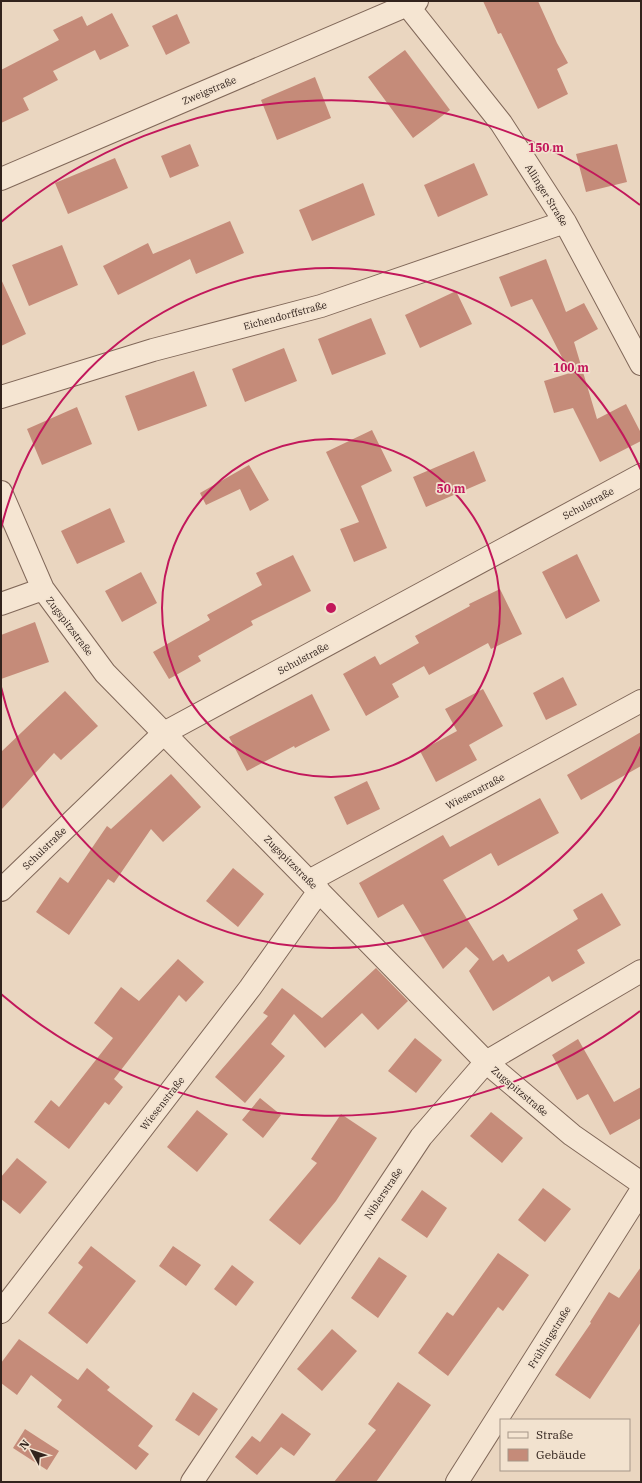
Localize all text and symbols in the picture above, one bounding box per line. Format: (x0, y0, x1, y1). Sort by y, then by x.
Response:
street label: Zweigstraße (180, 73, 238, 108)
text: 150 m (528, 140, 564, 155)
street label: Allinger Straße (522, 162, 571, 229)
street label: Eichendorffstraße (242, 298, 328, 333)
text: 100 m (553, 360, 589, 375)
text: 50 m (437, 481, 466, 496)
street label: Schulstraße (560, 484, 616, 522)
street label: Zugspitzstraße (43, 594, 96, 658)
centre of rings (324, 601, 338, 615)
street label: Schulstraße (275, 639, 331, 677)
street label: Wiesenstraße (444, 771, 507, 812)
street label: Schulstraße (20, 824, 69, 873)
street label: Zugspitzstraße (261, 833, 320, 892)
street label: Zugspitzstraße (488, 1064, 551, 1119)
street label: Wiesenstraße (137, 1074, 187, 1133)
street label: Niblerstraße (361, 1165, 405, 1222)
street label: Frühlingstraße (525, 1304, 574, 1371)
legend (500, 1419, 630, 1471)
text: Straße (536, 1427, 573, 1442)
north arrow (12, 1431, 52, 1471)
text: N (16, 1437, 33, 1452)
text: Gebäude (536, 1447, 586, 1462)

